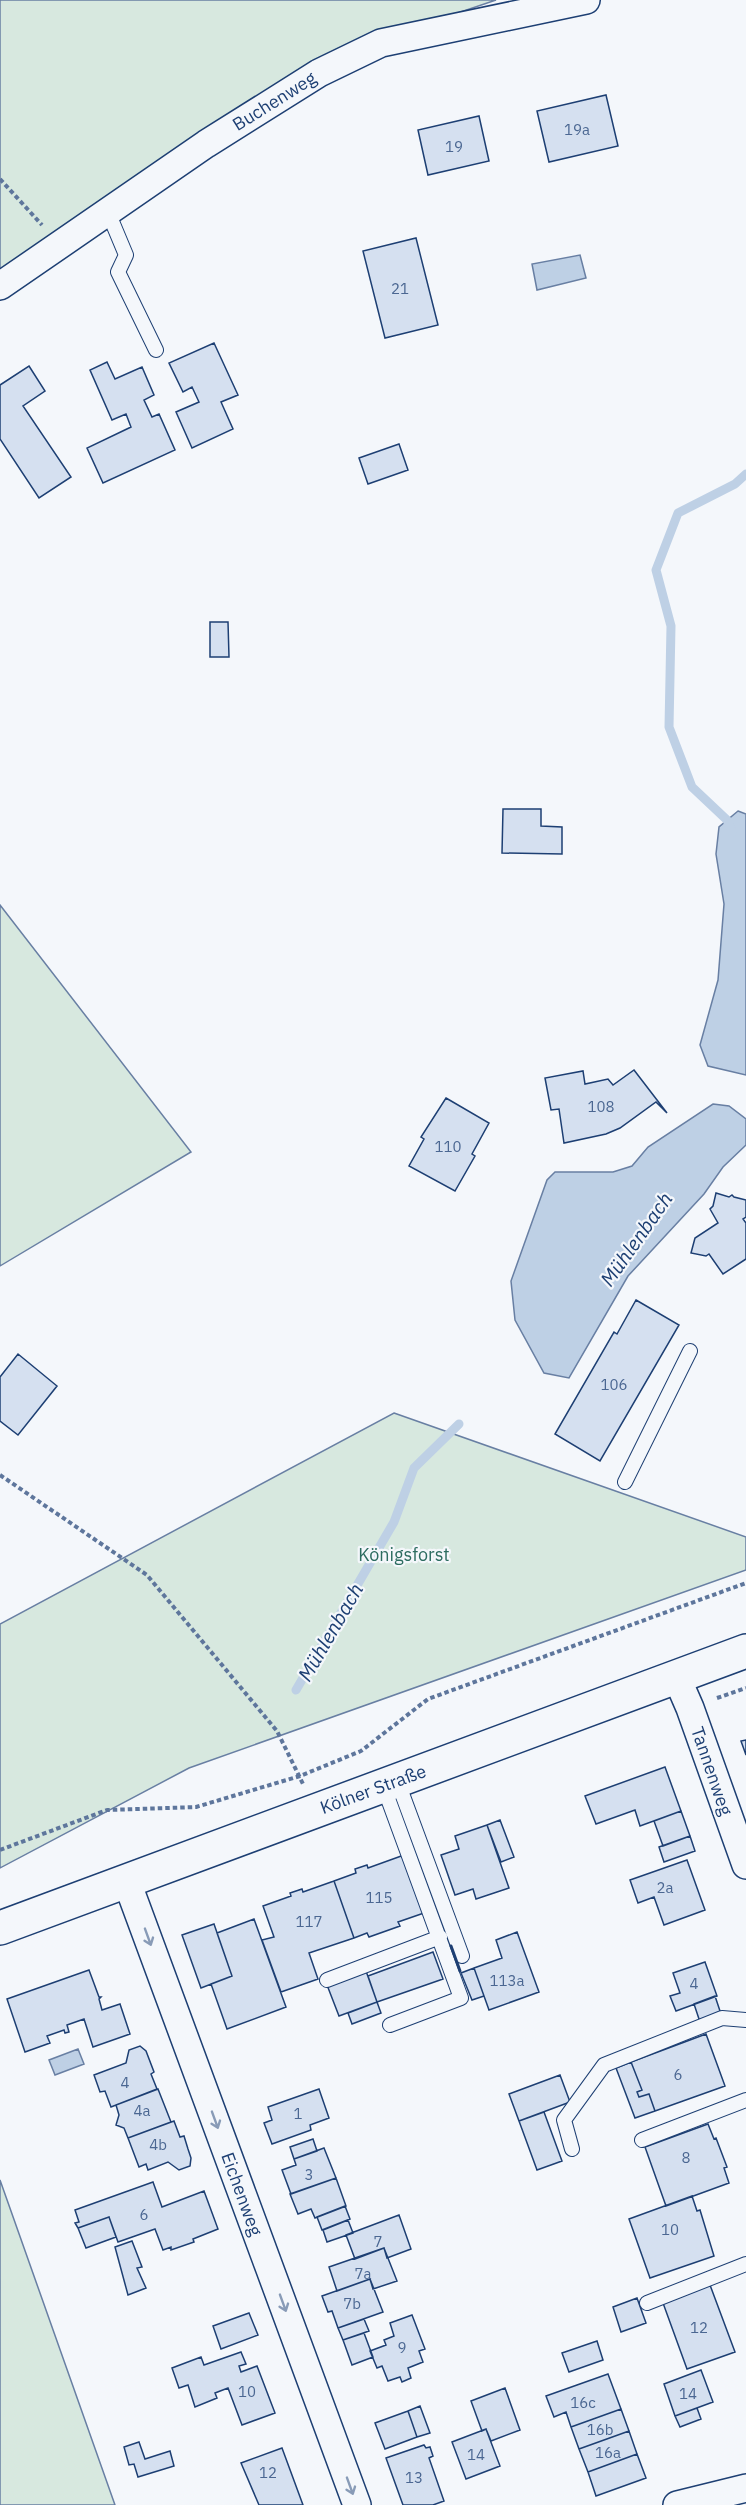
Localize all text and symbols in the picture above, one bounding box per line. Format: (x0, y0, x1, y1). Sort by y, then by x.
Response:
street label: Buchenweg (228, 66, 321, 136)
house number: 19a (564, 120, 590, 139)
house number: 19 (445, 137, 463, 156)
house number: 21 (391, 279, 409, 298)
house number: 108 (587, 1097, 615, 1116)
house number: 110 (434, 1137, 462, 1156)
water label: Mühlenbach (594, 1187, 678, 1291)
house number: 106 (600, 1375, 628, 1394)
park label: Königsforst (358, 1543, 450, 1566)
water label: Mühlenbach (291, 1578, 369, 1686)
street label: Tannenweg (686, 1724, 738, 1819)
street label: Kölner Straße (317, 1759, 429, 1819)
house number: 2a (656, 1878, 674, 1897)
house number: 115 (365, 1888, 393, 1907)
house number: 117 (295, 1912, 323, 1931)
one-way arrow (143, 1927, 154, 1946)
house number: 113a (489, 1971, 525, 1990)
house number: 4 (689, 1974, 699, 1993)
house number: 6 (673, 2065, 683, 2084)
house number: 4 (120, 2073, 130, 2092)
house number: 4a (133, 2101, 151, 2120)
house number: 1 (293, 2104, 303, 2123)
one-way arrow (210, 2110, 221, 2129)
house number: 4b (149, 2135, 167, 2154)
house number: 8 (681, 2148, 691, 2167)
street label: Eichenweg (216, 2149, 268, 2239)
house number: 3 (304, 2165, 314, 2184)
house number: 6 (139, 2205, 149, 2224)
house number: 10 (661, 2220, 679, 2239)
house number: 7 (373, 2232, 383, 2251)
house number: 7a (354, 2264, 372, 2283)
one-way arrow (278, 2293, 289, 2312)
house number: 7b (343, 2294, 361, 2313)
house number: 12 (690, 2318, 708, 2337)
house number: 9 (397, 2338, 407, 2357)
house number: 10 (238, 2382, 256, 2401)
house number: 14 (679, 2384, 697, 2403)
house number: 16c (570, 2393, 596, 2412)
house number: 16b (587, 2420, 613, 2439)
house number: 16a (595, 2443, 621, 2462)
house number: 14 (467, 2445, 485, 2464)
house number: 12 (259, 2463, 277, 2482)
house number: 13 (405, 2468, 423, 2487)
one-way arrow (346, 2476, 357, 2495)

